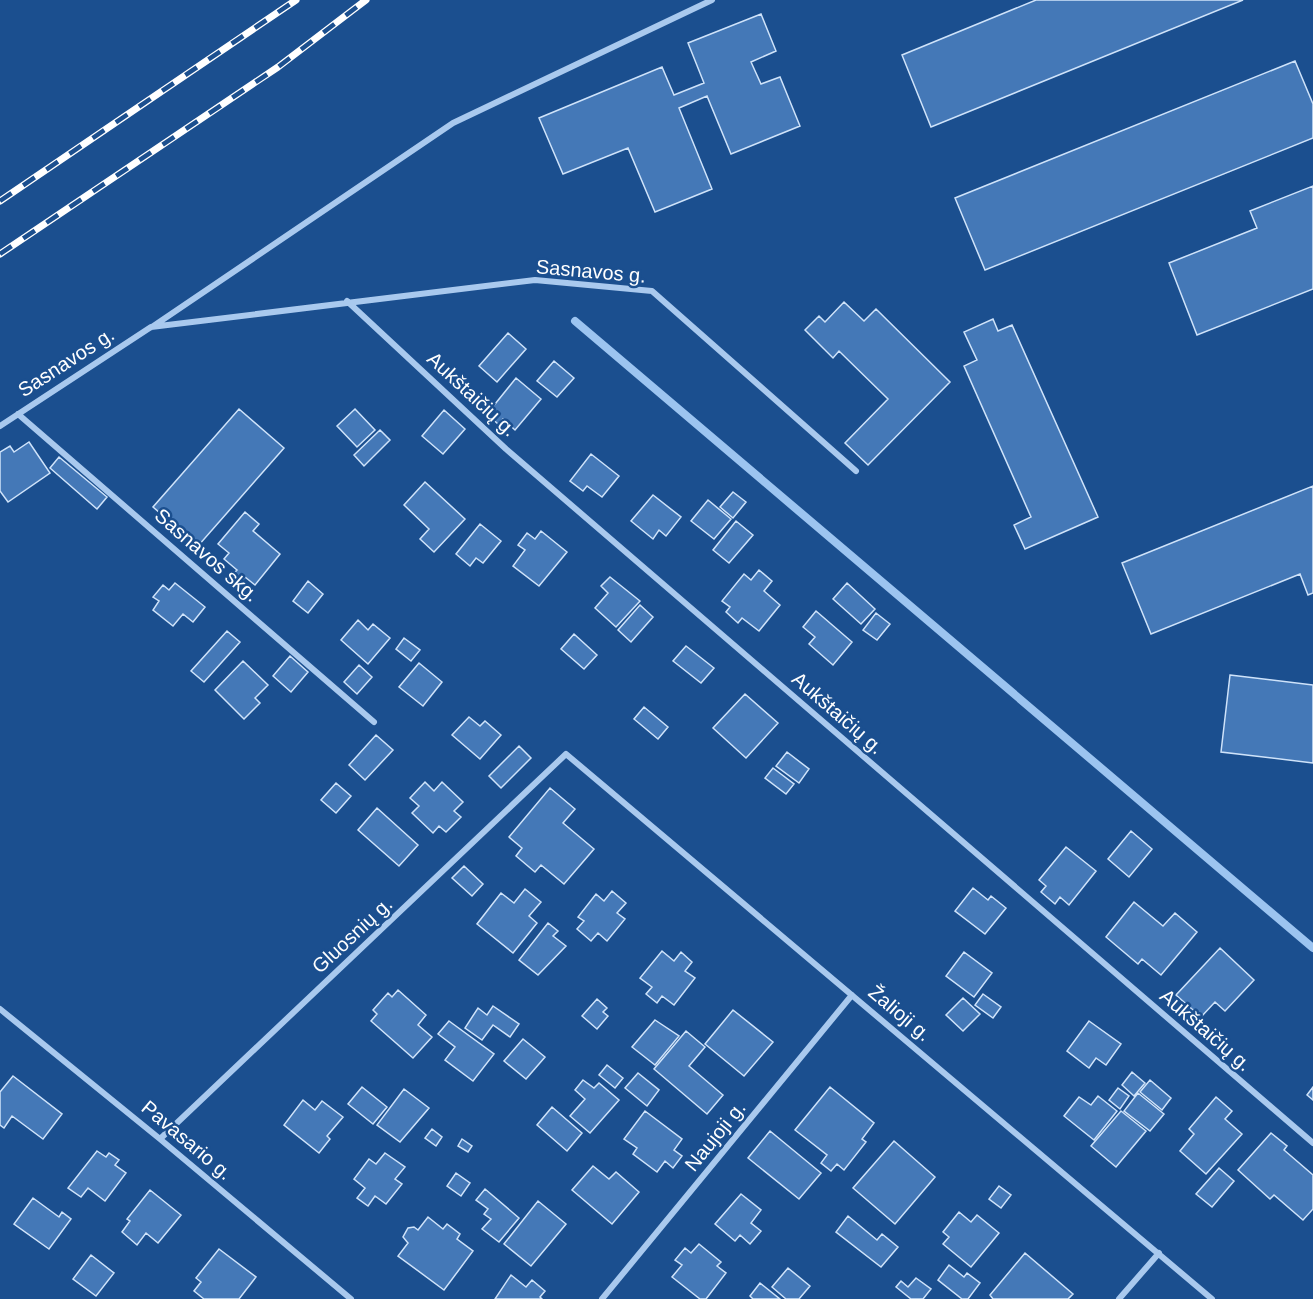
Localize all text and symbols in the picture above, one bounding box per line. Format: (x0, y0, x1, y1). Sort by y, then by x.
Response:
street label: Sasnavos g. (535, 255, 647, 287)
street label: Sasnavos g. (14, 323, 118, 401)
street label: Aukštaičių g. (423, 347, 521, 441)
street label: Sasnavos skg. (151, 504, 263, 606)
street label: Aukštaičių g. (788, 668, 888, 758)
street label: Gluosnių g. (308, 892, 396, 978)
street label: Žalioji g. (864, 981, 936, 1045)
street label: Aukštaičių g. (1156, 985, 1256, 1075)
street label: Pavasario g. (137, 1096, 237, 1184)
street label: Naujoji g. (680, 1097, 750, 1175)

